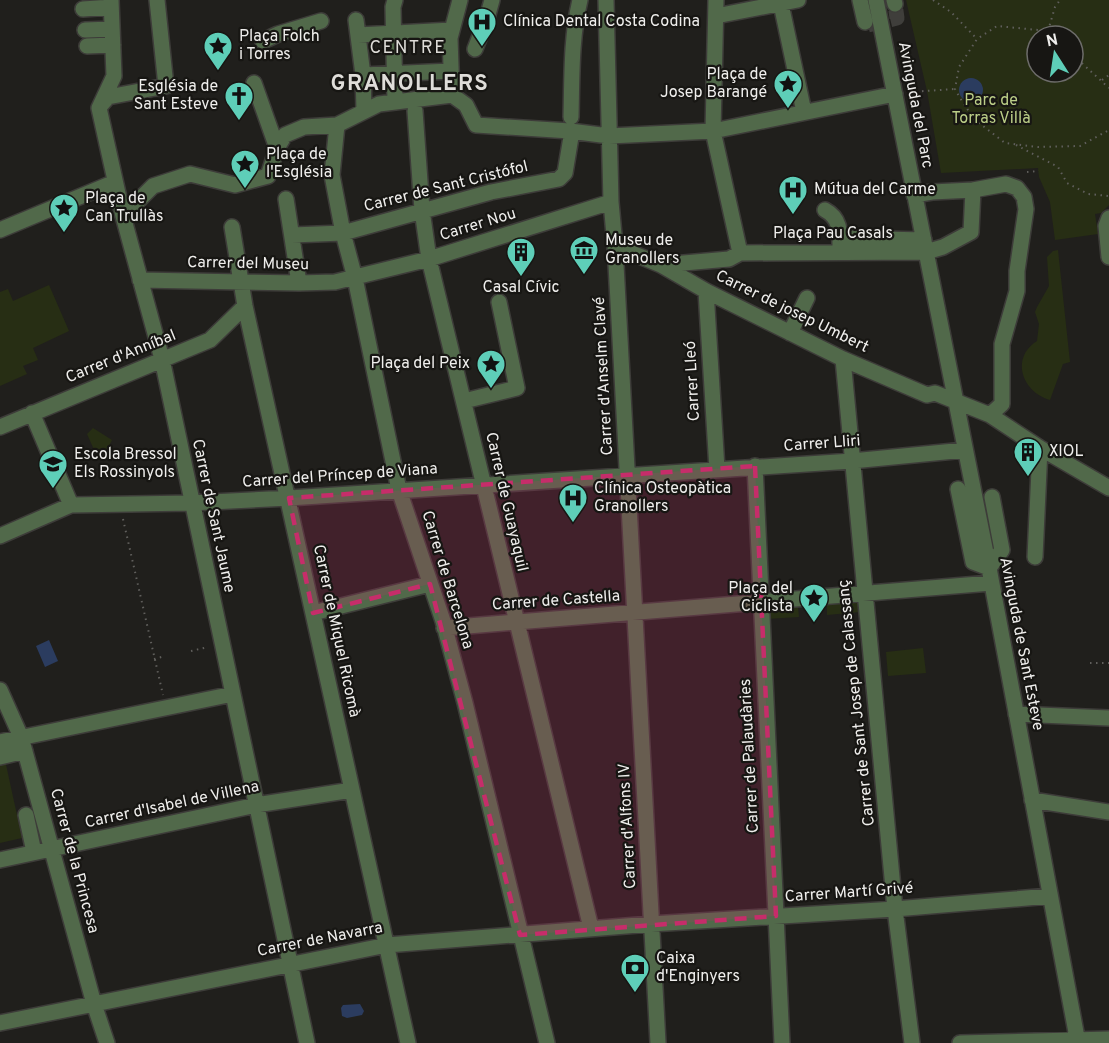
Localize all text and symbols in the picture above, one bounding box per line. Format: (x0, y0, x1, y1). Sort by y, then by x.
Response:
hospital icon: Clínica Dental Costa Codina (466, 6, 498, 48)
place label: Clínica Dental Costa Codina (503, 12, 700, 32)
north arrow (1025, 24, 1085, 84)
place label: Plaça Folch i Torres (239, 27, 320, 65)
place icon: Plaça Folch i Torres (202, 30, 234, 72)
text: N (1045, 30, 1060, 52)
district label: CENTRE (369, 37, 447, 60)
street label: Avinguda del Parc (893, 40, 937, 170)
place label: Plaça de Josep Barangé (660, 65, 767, 103)
place icon: Plaça de Josep Barangé (772, 68, 804, 110)
district label: GRANOLLERS (331, 71, 489, 98)
place label: Església de Sant Esteve (134, 77, 218, 115)
church icon: Església de Sant Esteve (223, 80, 255, 122)
park label: Parc de Torras Villà (951, 91, 1031, 129)
place label: Plaça de l'Església (266, 145, 332, 183)
place icon: Plaça de l'Església (229, 148, 261, 190)
street label: Carrer de Sant Cristófol (362, 157, 530, 217)
hospital icon: Mútua del Carme (777, 174, 809, 216)
place label: Mútua del Carme (814, 180, 936, 200)
place label: Plaça de Can Trullàs (85, 189, 163, 227)
place icon: Plaça de Can Trullàs (48, 192, 80, 234)
street label: Carrer Nou (437, 204, 519, 246)
street label: Plaça Pau Casals (773, 224, 893, 244)
place label: Museu de Granollers (605, 231, 679, 269)
museum icon: Museu de Granollers (568, 234, 600, 276)
building icon: Casal Cívic (505, 236, 537, 278)
street label: Carrer del Museu (187, 253, 309, 275)
street label: Carrer de josep Umbert (712, 266, 872, 358)
place label: Casal Cívic (482, 278, 560, 298)
street label: Carrer d'Anselm Clavé (590, 296, 618, 456)
street label: Carrer d'Anníbal (63, 326, 179, 388)
street label: Carrer Lleó (681, 340, 705, 422)
place icon: Plaça del Peix (475, 348, 507, 390)
place label: Plaça del Peix (370, 354, 470, 374)
street label: Carrer de Guayaquil (480, 430, 532, 574)
street label: Carrer Lliri (783, 431, 861, 457)
building icon: XIOL (1012, 436, 1044, 478)
street label: Carrer de Sant Jaume (187, 437, 239, 595)
place label: XIOL (1049, 442, 1083, 462)
place label: Escola Bressol Els Rossinyols (74, 445, 177, 483)
school or university icon: Escola Bressol Els Rossinyols (37, 448, 69, 490)
street label: Carrer del Príncep de Viana (242, 459, 438, 493)
place label: Clínica Osteopàtica Granollers (594, 479, 731, 517)
hospital icon: Clínica Osteopàtica Granollers (557, 482, 589, 524)
street label: Carrer de Barcelona (416, 508, 478, 652)
street label: Carrer de Miquel Ricomà (308, 543, 364, 719)
street label: Avinguda de Sant Esteve (994, 556, 1048, 732)
place label: Plaça del Ciclista (728, 579, 793, 617)
street label: Carrer de Sant Josep de Calassanç (834, 579, 880, 827)
place icon: Plaça del Ciclista (798, 582, 830, 624)
street label: Carrer de Castella (491, 587, 621, 615)
street label: Carrer de Palaudàries (736, 678, 764, 834)
street label: Carrer d'Alfons IV (615, 762, 641, 890)
street label: Carrer d'Isabel de Villena (83, 777, 261, 833)
street label: Carrer de la Princesa (45, 786, 103, 936)
street label: Carrer Martí Grivé (784, 879, 914, 907)
street label: Carrer de Navarra (256, 918, 384, 962)
place label: Caixa d'Enginyers (656, 949, 740, 987)
bank icon: Caixa d'Enginyers (619, 952, 651, 994)

